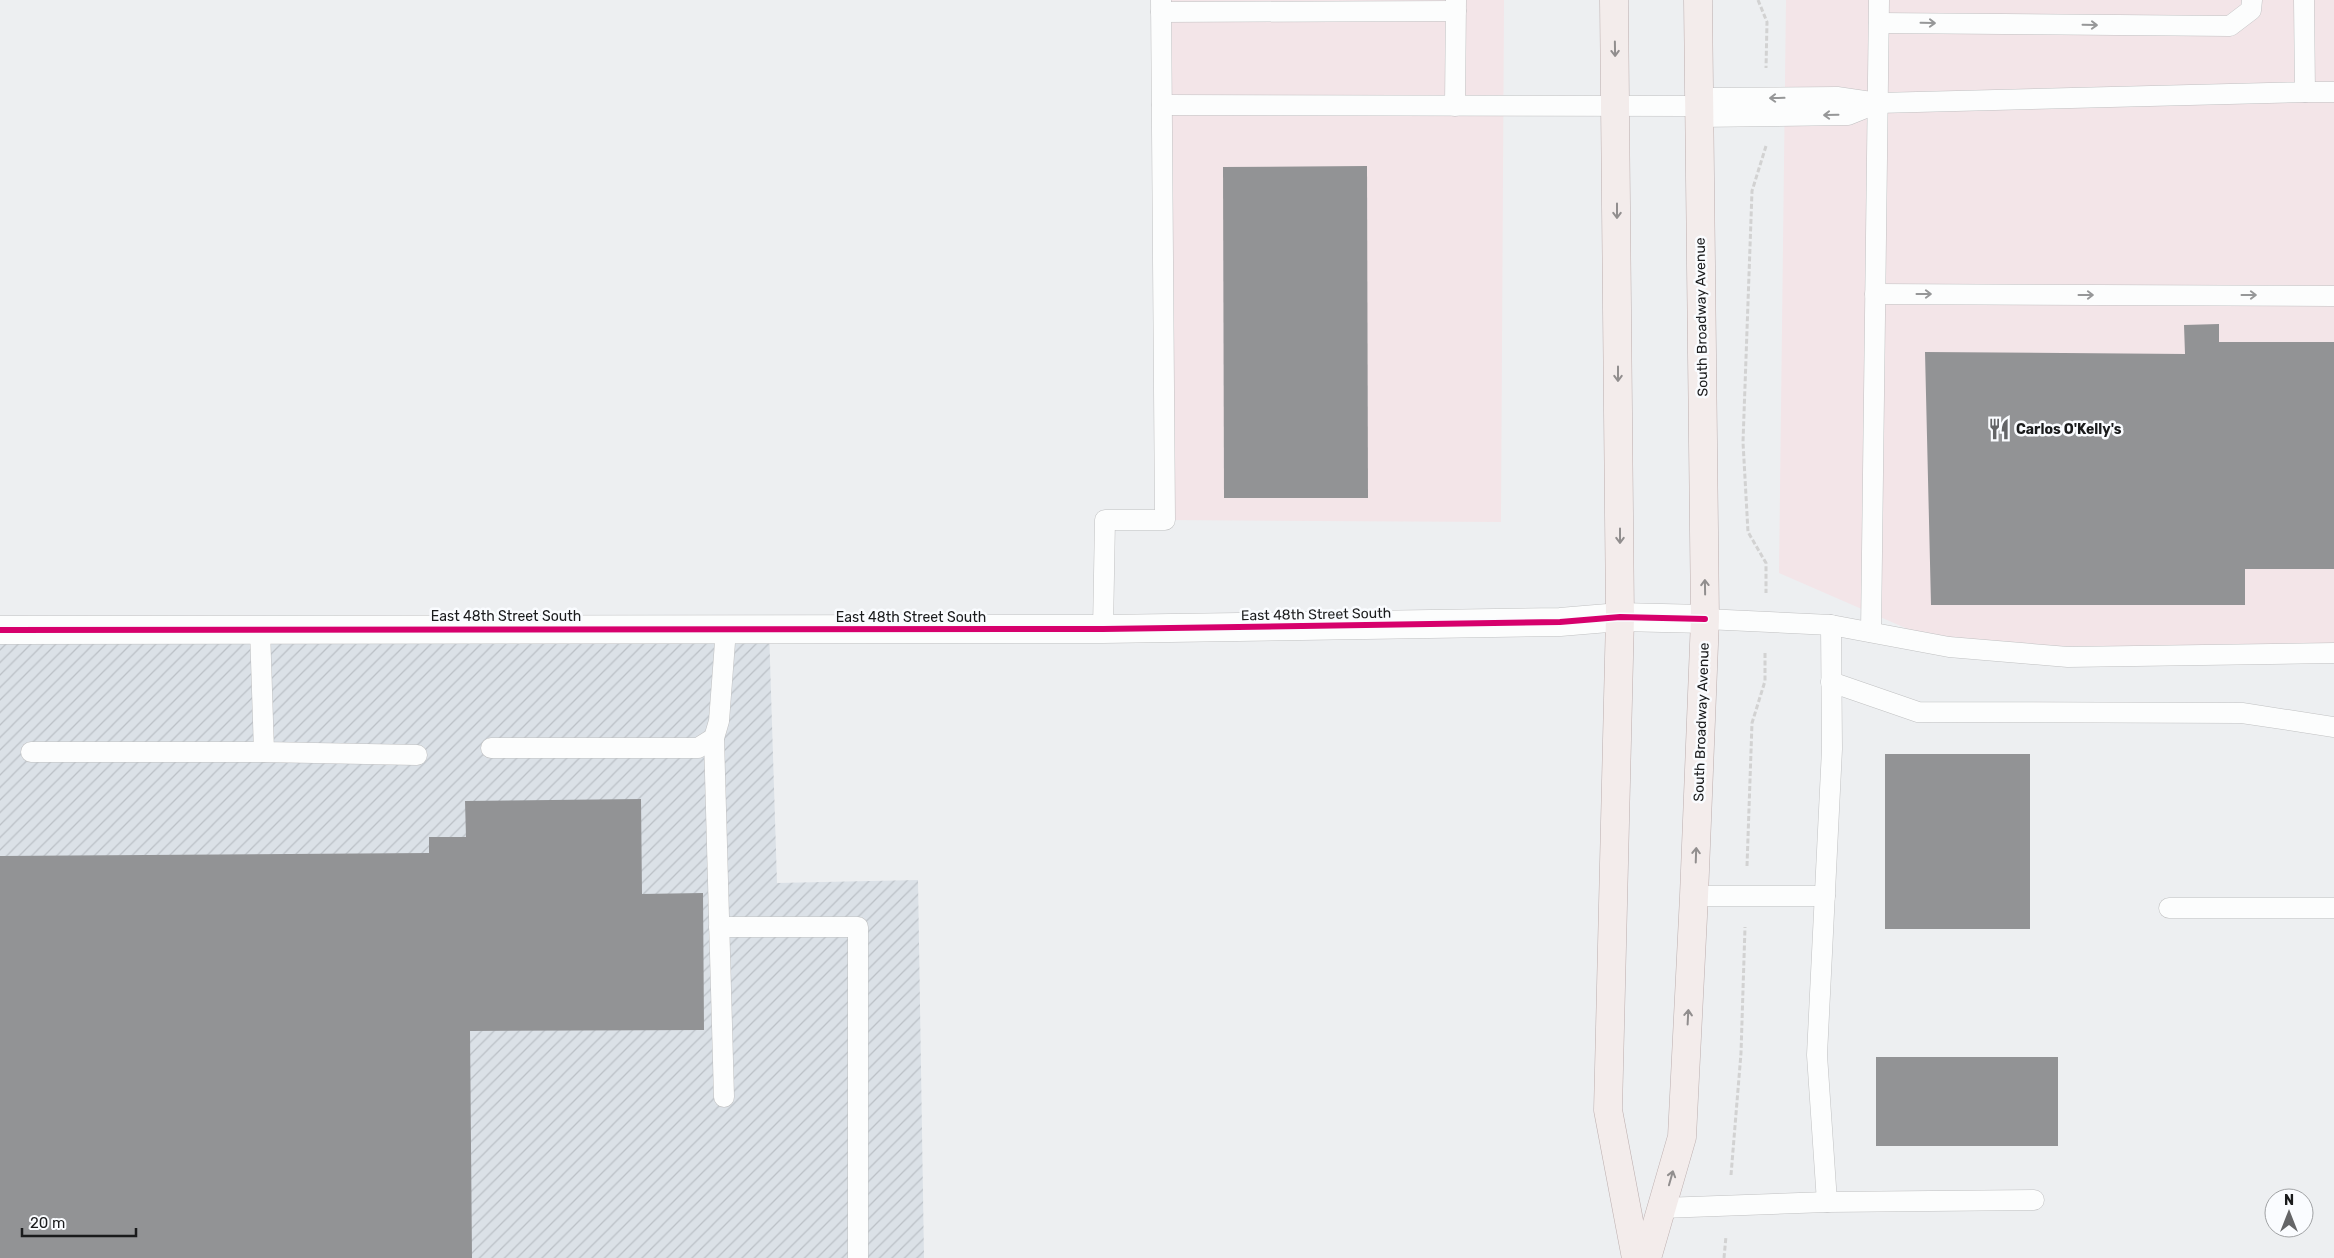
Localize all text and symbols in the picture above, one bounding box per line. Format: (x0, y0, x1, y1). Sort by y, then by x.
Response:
one-way arrow (1920, 18, 1936, 28)
one-way arrow (2082, 20, 2098, 30)
one-way arrow (1610, 40, 1620, 56)
one-way arrow (1769, 93, 1786, 103)
one-way arrow (1823, 110, 1840, 120)
one-way arrow (1612, 202, 1622, 219)
street label: South Broadway Avenue (1692, 237, 1711, 397)
one-way arrow (1916, 289, 1932, 299)
one-way arrow (2078, 290, 2094, 300)
one-way arrow (2241, 291, 2257, 300)
one-way arrow (1613, 365, 1623, 381)
restaurant icon: Carlos O'Kelly's (1986, 416, 2012, 442)
place label: Carlos O'Kelly's (2016, 421, 2122, 438)
one-way arrow (1615, 528, 1625, 544)
one-way arrow (1700, 579, 1710, 596)
street label: East 48th Street South (1241, 605, 1391, 624)
street label: East 48th Street South (431, 608, 581, 625)
street label: East 48th Street South (836, 609, 986, 626)
street label: South Broadway Avenue (1690, 642, 1713, 802)
one-way arrow (1691, 847, 1701, 863)
one-way arrow (1684, 1009, 1693, 1025)
one-way arrow (1666, 1170, 1676, 1186)
north arrow (2264, 1188, 2314, 1238)
text: N (2284, 1192, 2294, 1209)
scale bar (22, 1206, 136, 1238)
text: 20 m (30, 1214, 65, 1232)

